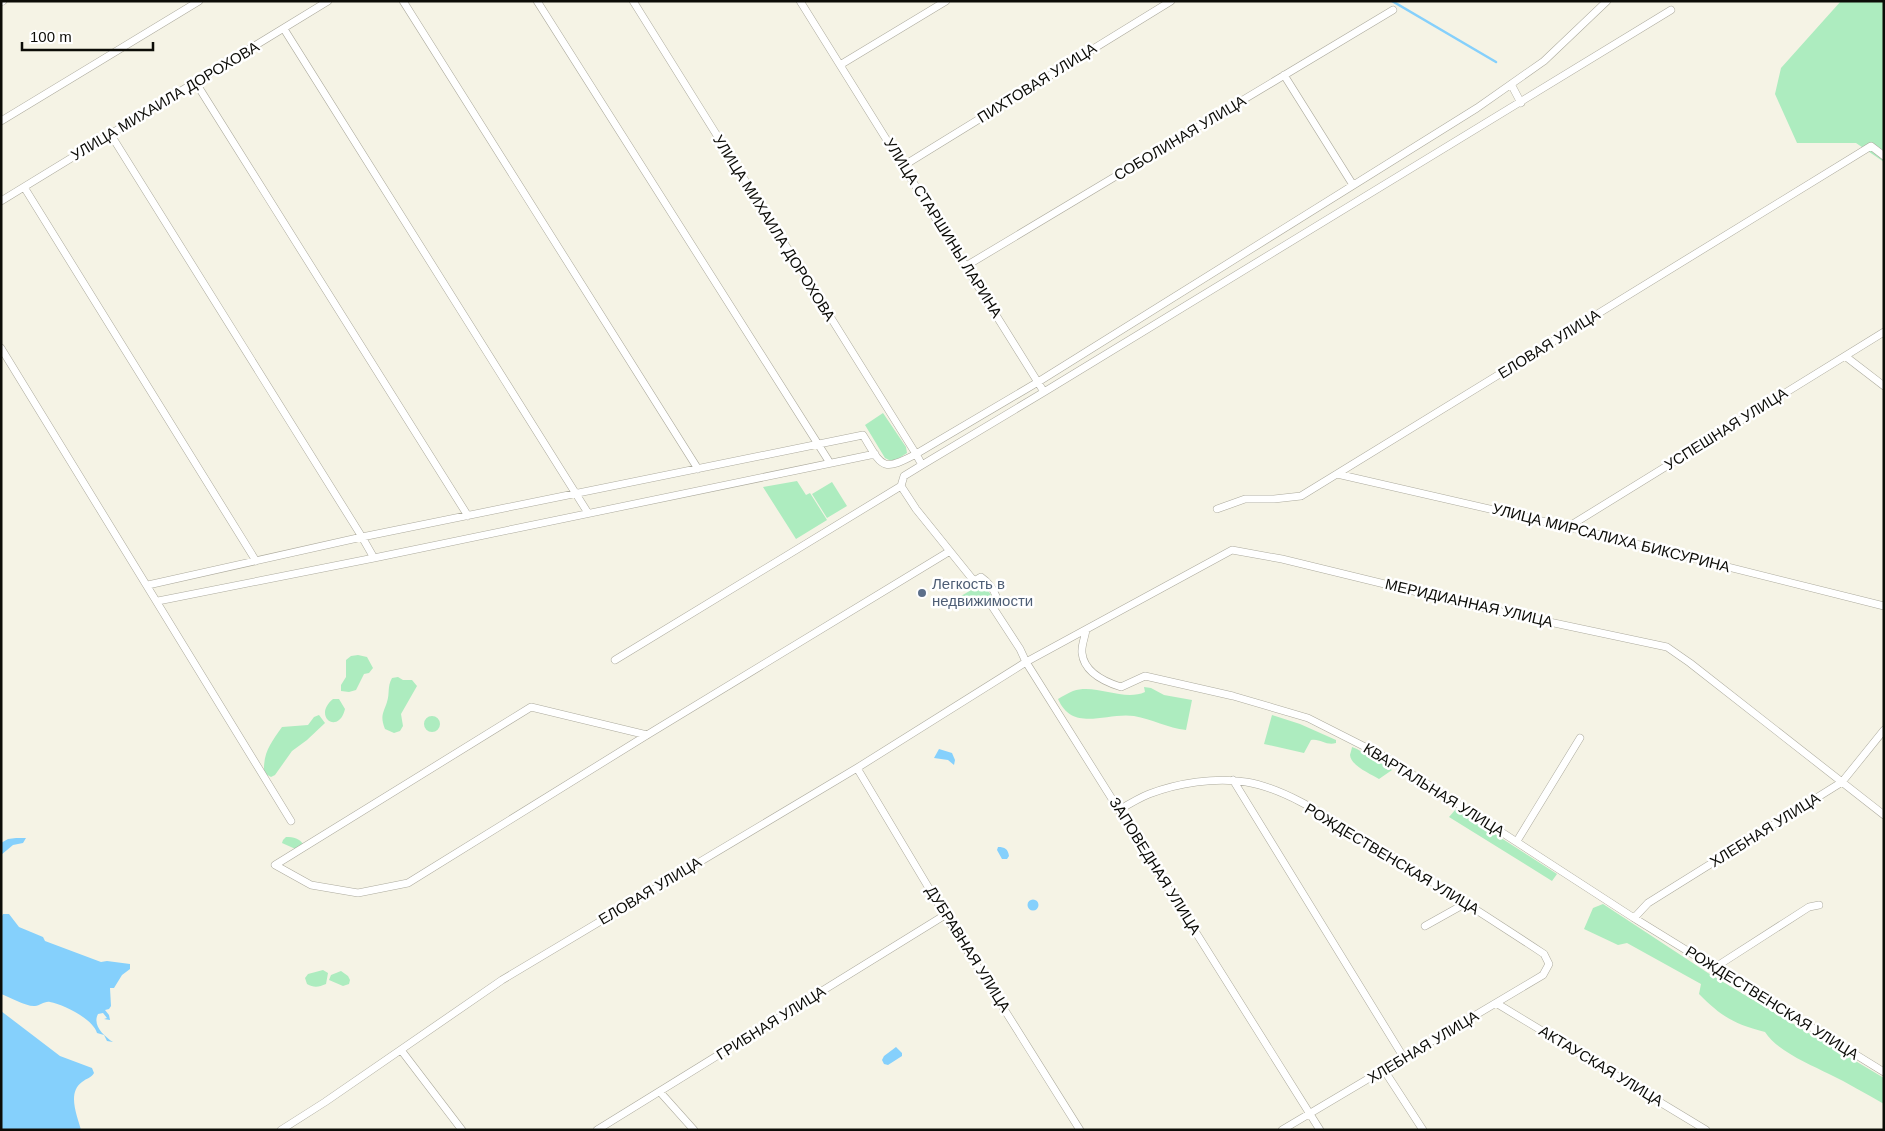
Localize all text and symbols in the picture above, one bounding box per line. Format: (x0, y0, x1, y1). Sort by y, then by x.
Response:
scale bar (22, 20, 154, 52)
text: 100 m (30, 28, 72, 45)
street label: УЛИЦА МИХАИЛА ДОРОХОВА (68, 38, 262, 164)
street label: ПИХТОВАЯ УЛИЦА (974, 39, 1099, 126)
street label: СОБОЛИНАЯ УЛИЦА (1111, 92, 1249, 184)
street label: УЛИЦА МИХАИЛА ДОРОХОВА (710, 132, 839, 324)
street label: УЛИЦА СТАРШИНЫ ЛАРИНА (881, 135, 1006, 321)
street label: ЕЛОВАЯ УЛИЦА (1495, 305, 1603, 382)
street label: УСПЕШНАЯ УЛИЦА (1661, 384, 1790, 473)
street label: УЛИЦА МИРСАЛИХА БИКСУРИНА (1491, 500, 1732, 575)
place label: Легкость в недвижимости (932, 575, 1033, 609)
street label: МЕРИДИАННАЯ УЛИЦА (1384, 575, 1555, 630)
marker: Легкость в недвижимости (916, 587, 928, 599)
street label: КВАРТАЛЬНАЯ УЛИЦА (1361, 739, 1508, 840)
street label: ХЛЕБНАЯ УЛИЦА (1707, 789, 1823, 870)
street label: ЗАПОВЕДНАЯ УЛИЦА (1106, 794, 1205, 937)
street label: РОЖДЕСТВЕНСКАЯ УЛИЦА (1302, 800, 1483, 918)
street label: ЕЛОВАЯ УЛИЦА (595, 853, 704, 928)
street label: ДУБРАВНАЯ УЛИЦА (923, 883, 1014, 1015)
street label: РОЖДЕСТВЕНСКАЯ УЛИЦА (1683, 942, 1862, 1063)
street label: ГРИБНАЯ УЛИЦА (713, 982, 828, 1063)
street label: ХЛЕБНАЯ УЛИЦА (1364, 1007, 1481, 1086)
street label: АКТАУСКАЯ УЛИЦА (1536, 1022, 1666, 1109)

